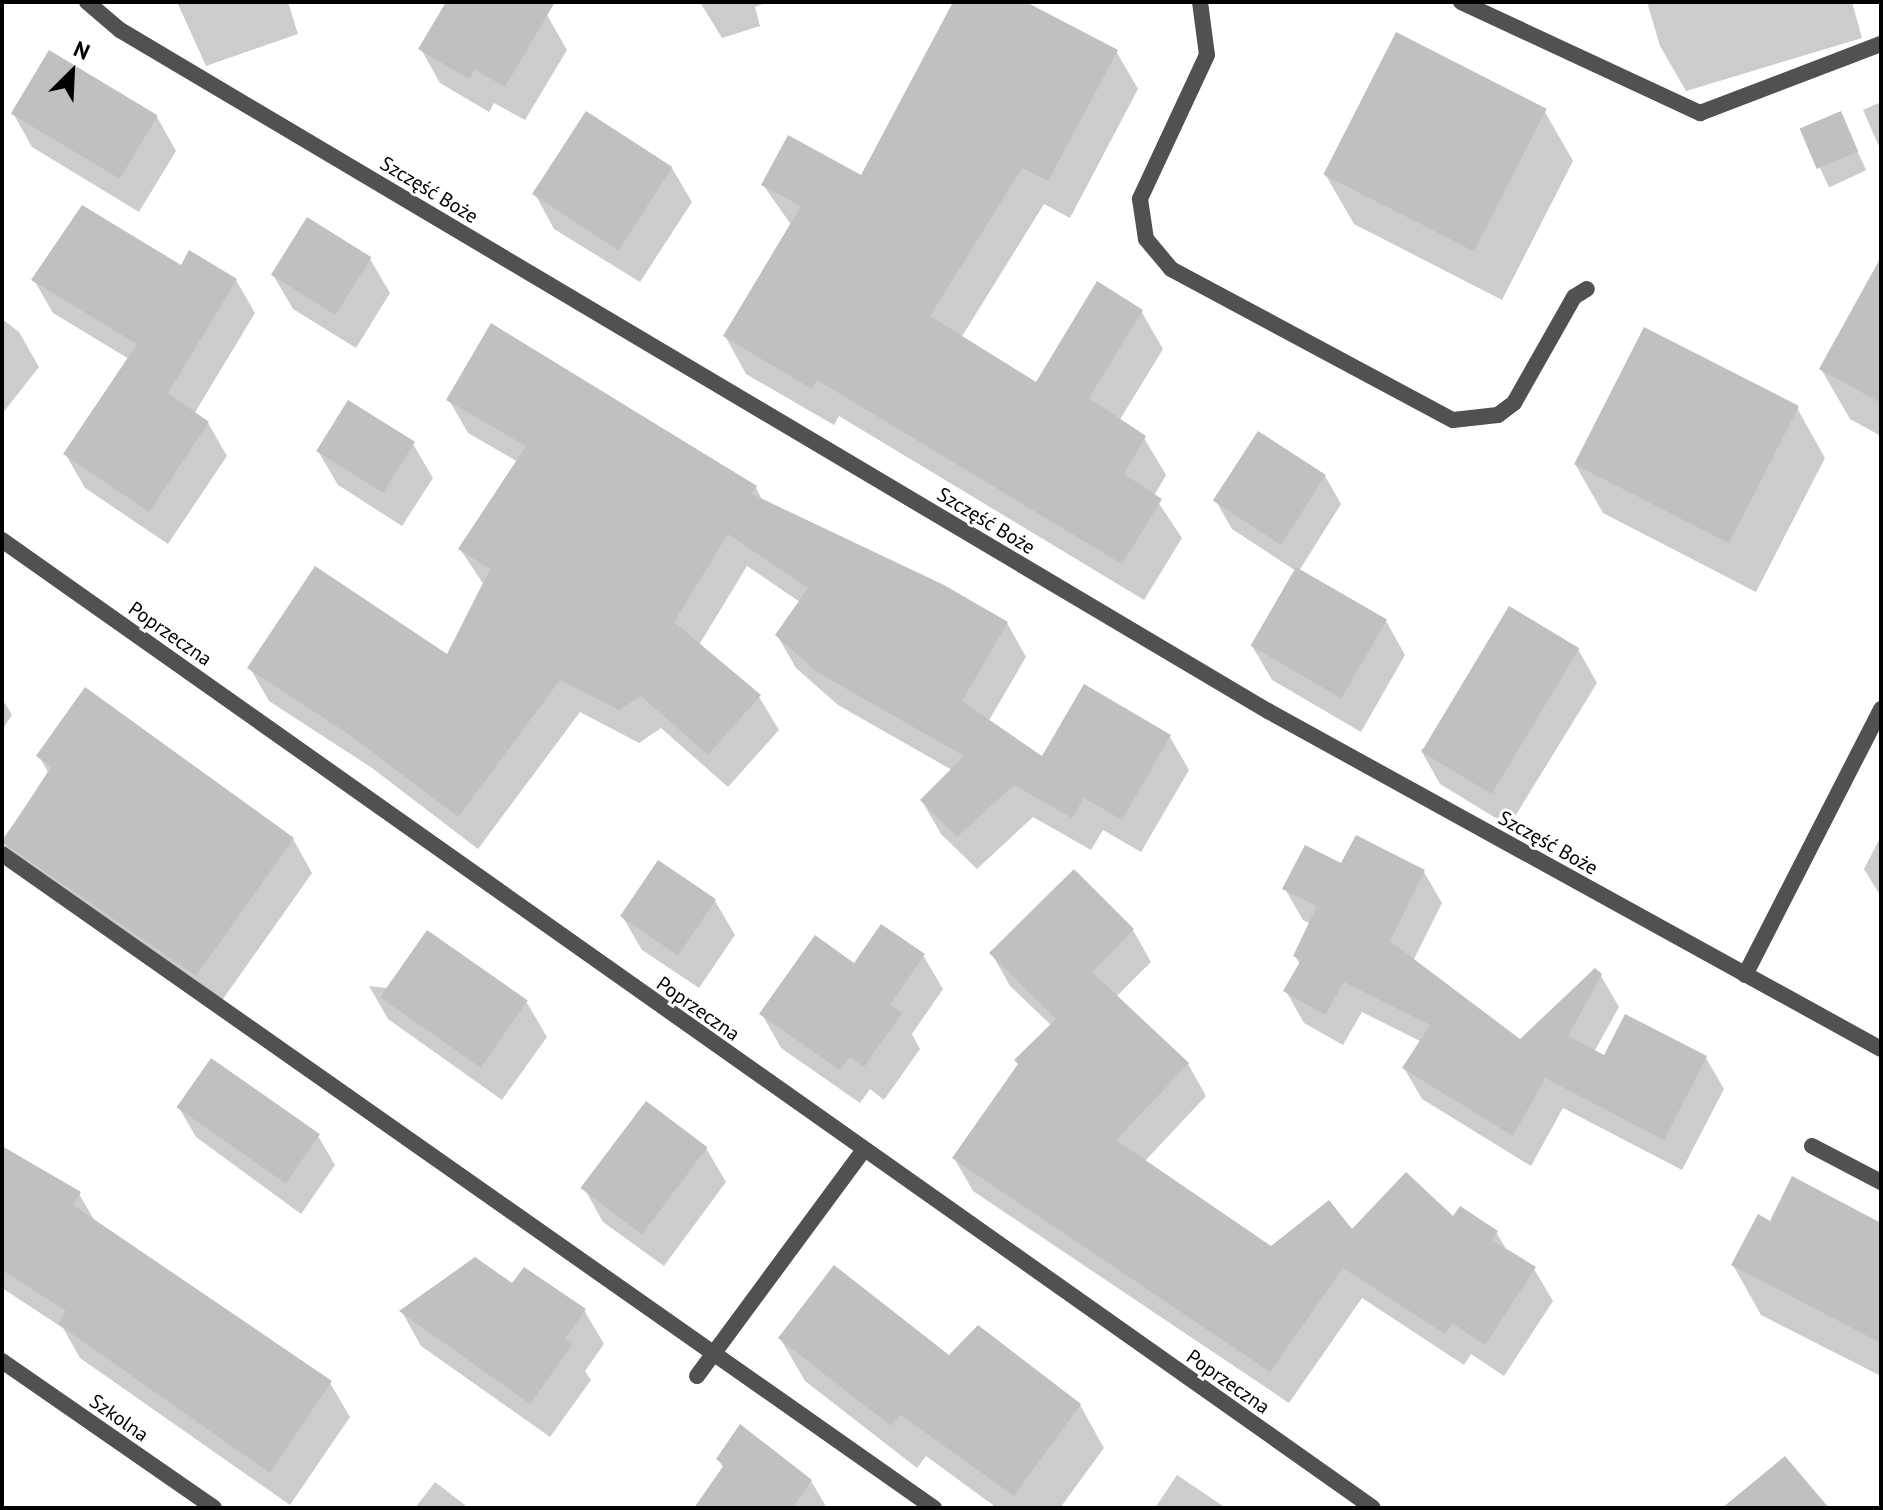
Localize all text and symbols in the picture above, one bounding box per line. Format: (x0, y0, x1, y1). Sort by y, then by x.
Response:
north arrow (32, 32, 112, 112)
text: N (69, 34, 94, 66)
street label: Szczęść Boże (376, 151, 482, 229)
street label: Szczęść Boże (933, 482, 1039, 560)
street label: Poprzeczna (124, 597, 216, 671)
street label: Szczęść Boże (1494, 806, 1602, 880)
street label: Poprzeczna (652, 972, 744, 1046)
street label: Poprzeczna (1182, 1345, 1274, 1419)
street label: Szkolna (85, 1389, 153, 1447)

